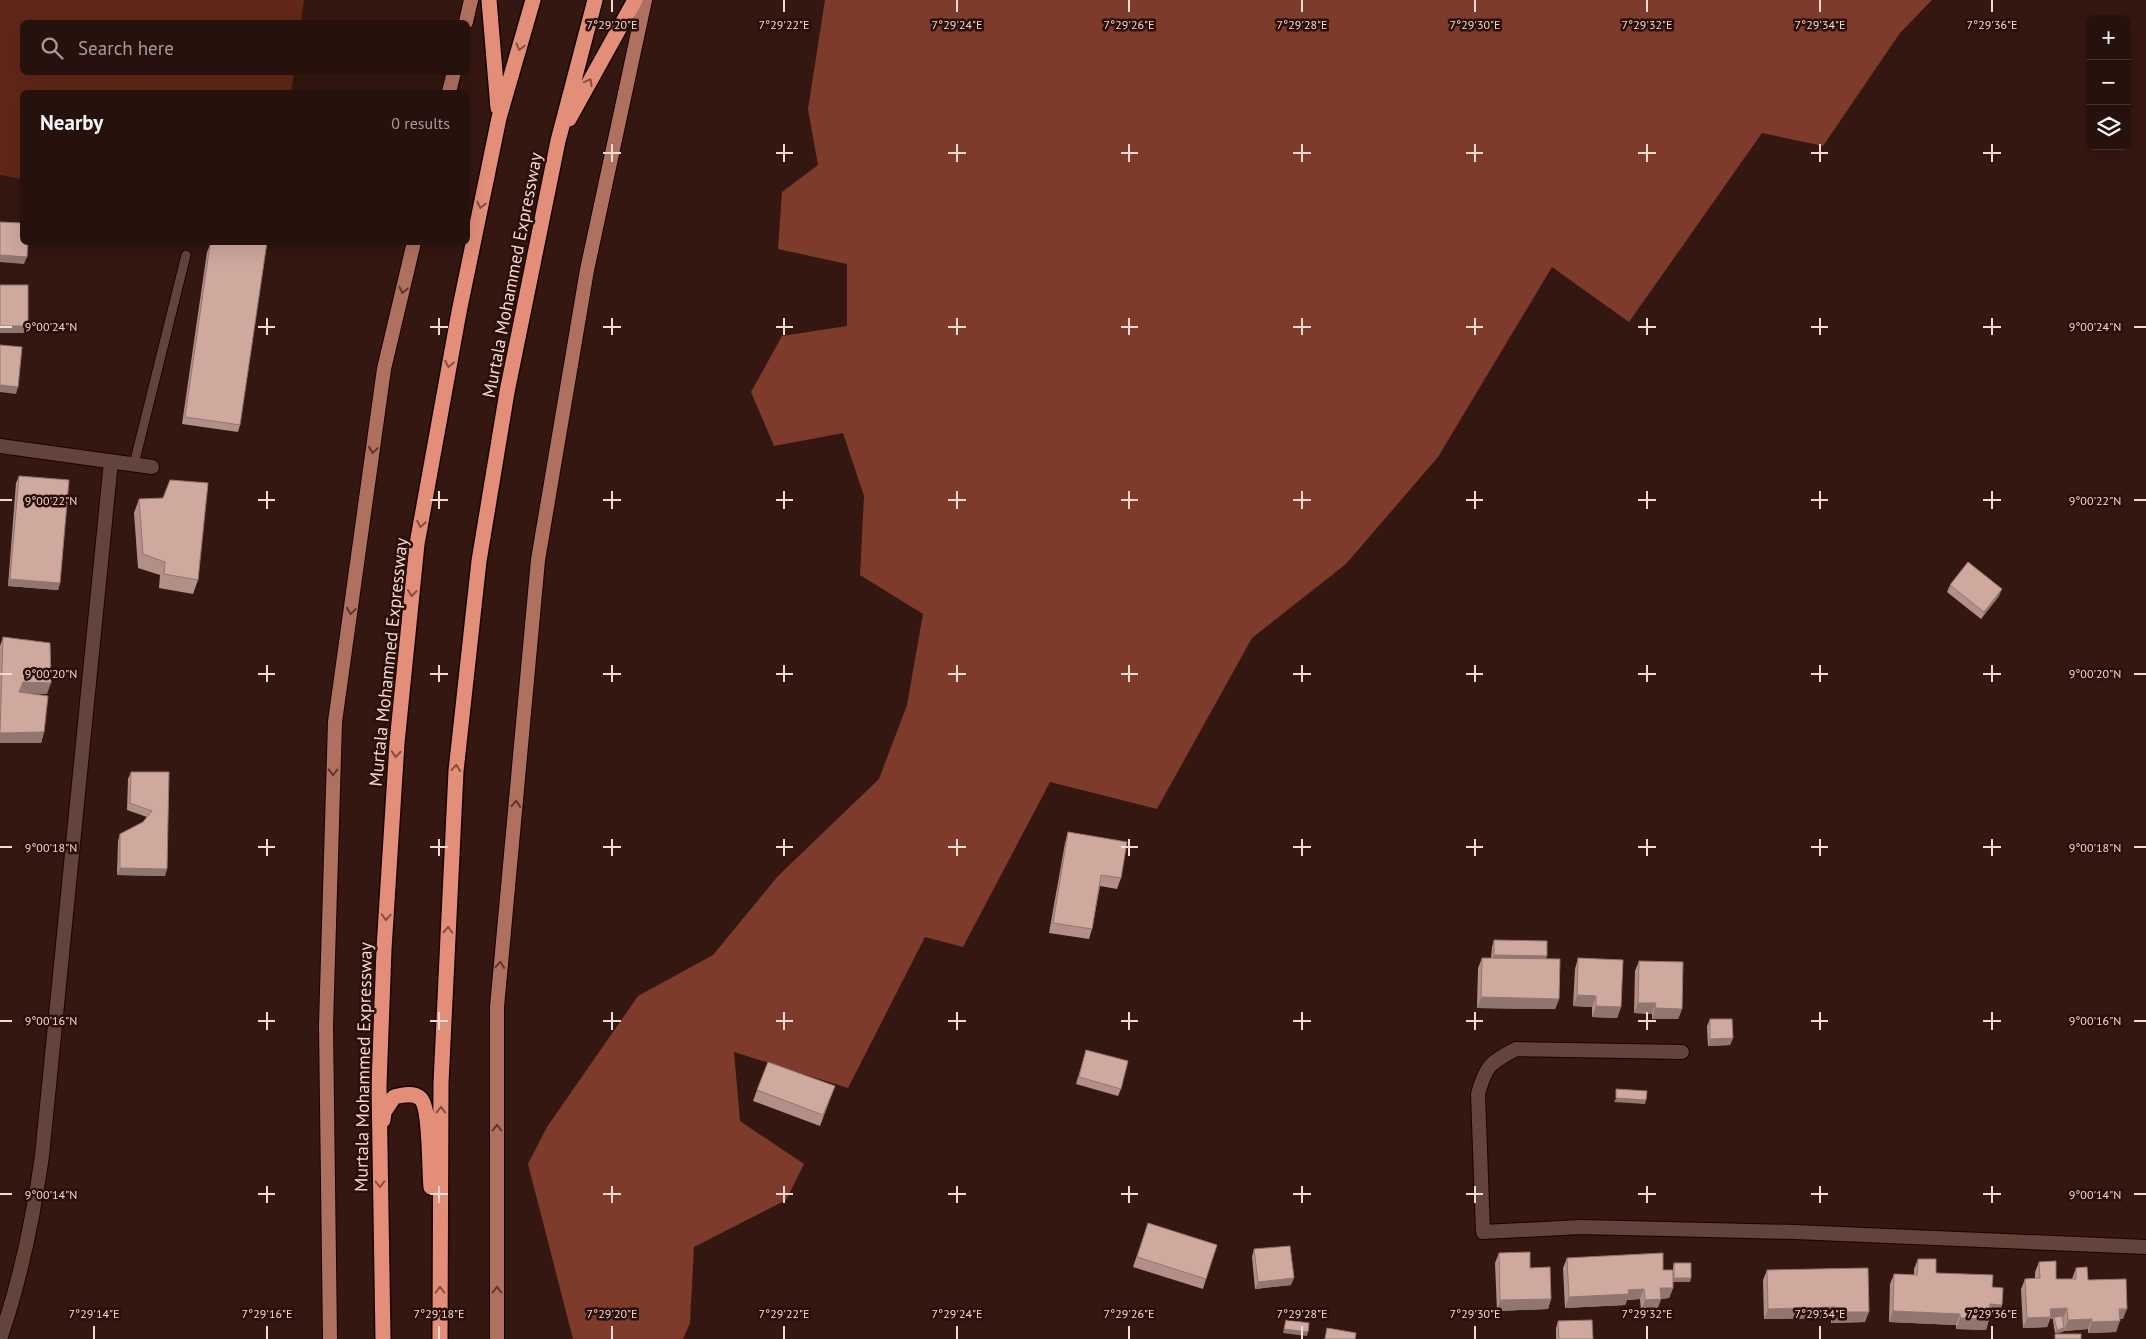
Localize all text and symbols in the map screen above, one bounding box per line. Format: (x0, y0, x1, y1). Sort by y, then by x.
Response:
map controls (2086, 15, 2131, 150)
button: + (2086, 15, 2131, 60)
text: 7°29'20"E (587, 17, 637, 32)
text: 7°29'22"E (759, 17, 809, 32)
text: 7°29'24"E (932, 17, 982, 32)
text: 7°29'26"E (1104, 17, 1154, 32)
text: 7°29'28"E (1277, 17, 1327, 32)
text: 7°29'30"E (1450, 17, 1500, 32)
text: 7°29'32"E (1622, 17, 1672, 32)
text: 7°29'34"E (1795, 17, 1845, 32)
text: 7°29'36"E (1967, 17, 2017, 32)
search box (20, 20, 470, 75)
icon: search (38, 34, 66, 62)
text: Search here (78, 36, 174, 60)
one-way arrow (515, 42, 525, 50)
button: − (2086, 60, 2131, 105)
one-way arrow (583, 79, 593, 88)
button: layers (2086, 105, 2131, 150)
text: Nearby (40, 109, 103, 136)
text: 0 results (391, 113, 450, 133)
street label: Murtala Mohammed Expressway (477, 150, 547, 400)
one-way arrow (476, 200, 487, 209)
one-way arrow (398, 285, 409, 294)
text: 9°00'24"N (25, 319, 77, 334)
text: 9°00'24"N (2069, 319, 2121, 334)
one-way arrow (444, 359, 455, 368)
one-way arrow (368, 446, 379, 454)
text: 9°00'22"N (25, 493, 77, 508)
text: 9°00'22"N (2069, 493, 2121, 508)
one-way arrow (416, 519, 426, 528)
street label: Murtala Mohammed Expressway (364, 536, 413, 787)
one-way arrow (407, 589, 418, 597)
one-way arrow (346, 607, 357, 615)
text: 9°00'20"N (25, 666, 77, 681)
text: 9°00'20"N (2069, 666, 2121, 681)
one-way arrow (390, 751, 401, 759)
one-way arrow (451, 764, 462, 772)
one-way arrow (328, 768, 339, 776)
one-way arrow (510, 799, 521, 807)
text: 9°00'18"N (25, 840, 77, 855)
text: 9°00'18"N (2069, 840, 2121, 855)
one-way arrow (380, 913, 391, 921)
one-way arrow (443, 926, 453, 934)
street label: Murtala Mohammed Expressway (349, 941, 377, 1192)
one-way arrow (495, 961, 506, 969)
text: 9°00'16"N (25, 1013, 77, 1028)
text: 9°00'16"N (2069, 1013, 2121, 1028)
one-way arrow (436, 1106, 446, 1114)
one-way arrow (492, 1124, 502, 1132)
one-way arrow (374, 1180, 385, 1188)
text: 9°00'14"N (25, 1187, 77, 1202)
text: 9°00'14"N (2069, 1187, 2121, 1202)
one-way arrow (435, 1286, 445, 1294)
one-way arrow (492, 1286, 502, 1294)
text: 7°29'14"E (69, 1306, 119, 1321)
text: 7°29'16"E (242, 1306, 292, 1321)
text: 7°29'18"E (414, 1306, 464, 1321)
text: 7°29'20"E (587, 1306, 637, 1321)
text: 7°29'22"E (759, 1306, 809, 1321)
text: 7°29'24"E (932, 1306, 982, 1321)
text: 7°29'26"E (1104, 1306, 1154, 1321)
text: 7°29'28"E (1277, 1306, 1327, 1321)
text: 7°29'30"E (1450, 1306, 1500, 1321)
text: 7°29'32"E (1622, 1306, 1672, 1321)
text: 7°29'34"E (1795, 1306, 1845, 1321)
text: 7°29'36"E (1967, 1306, 2017, 1321)

